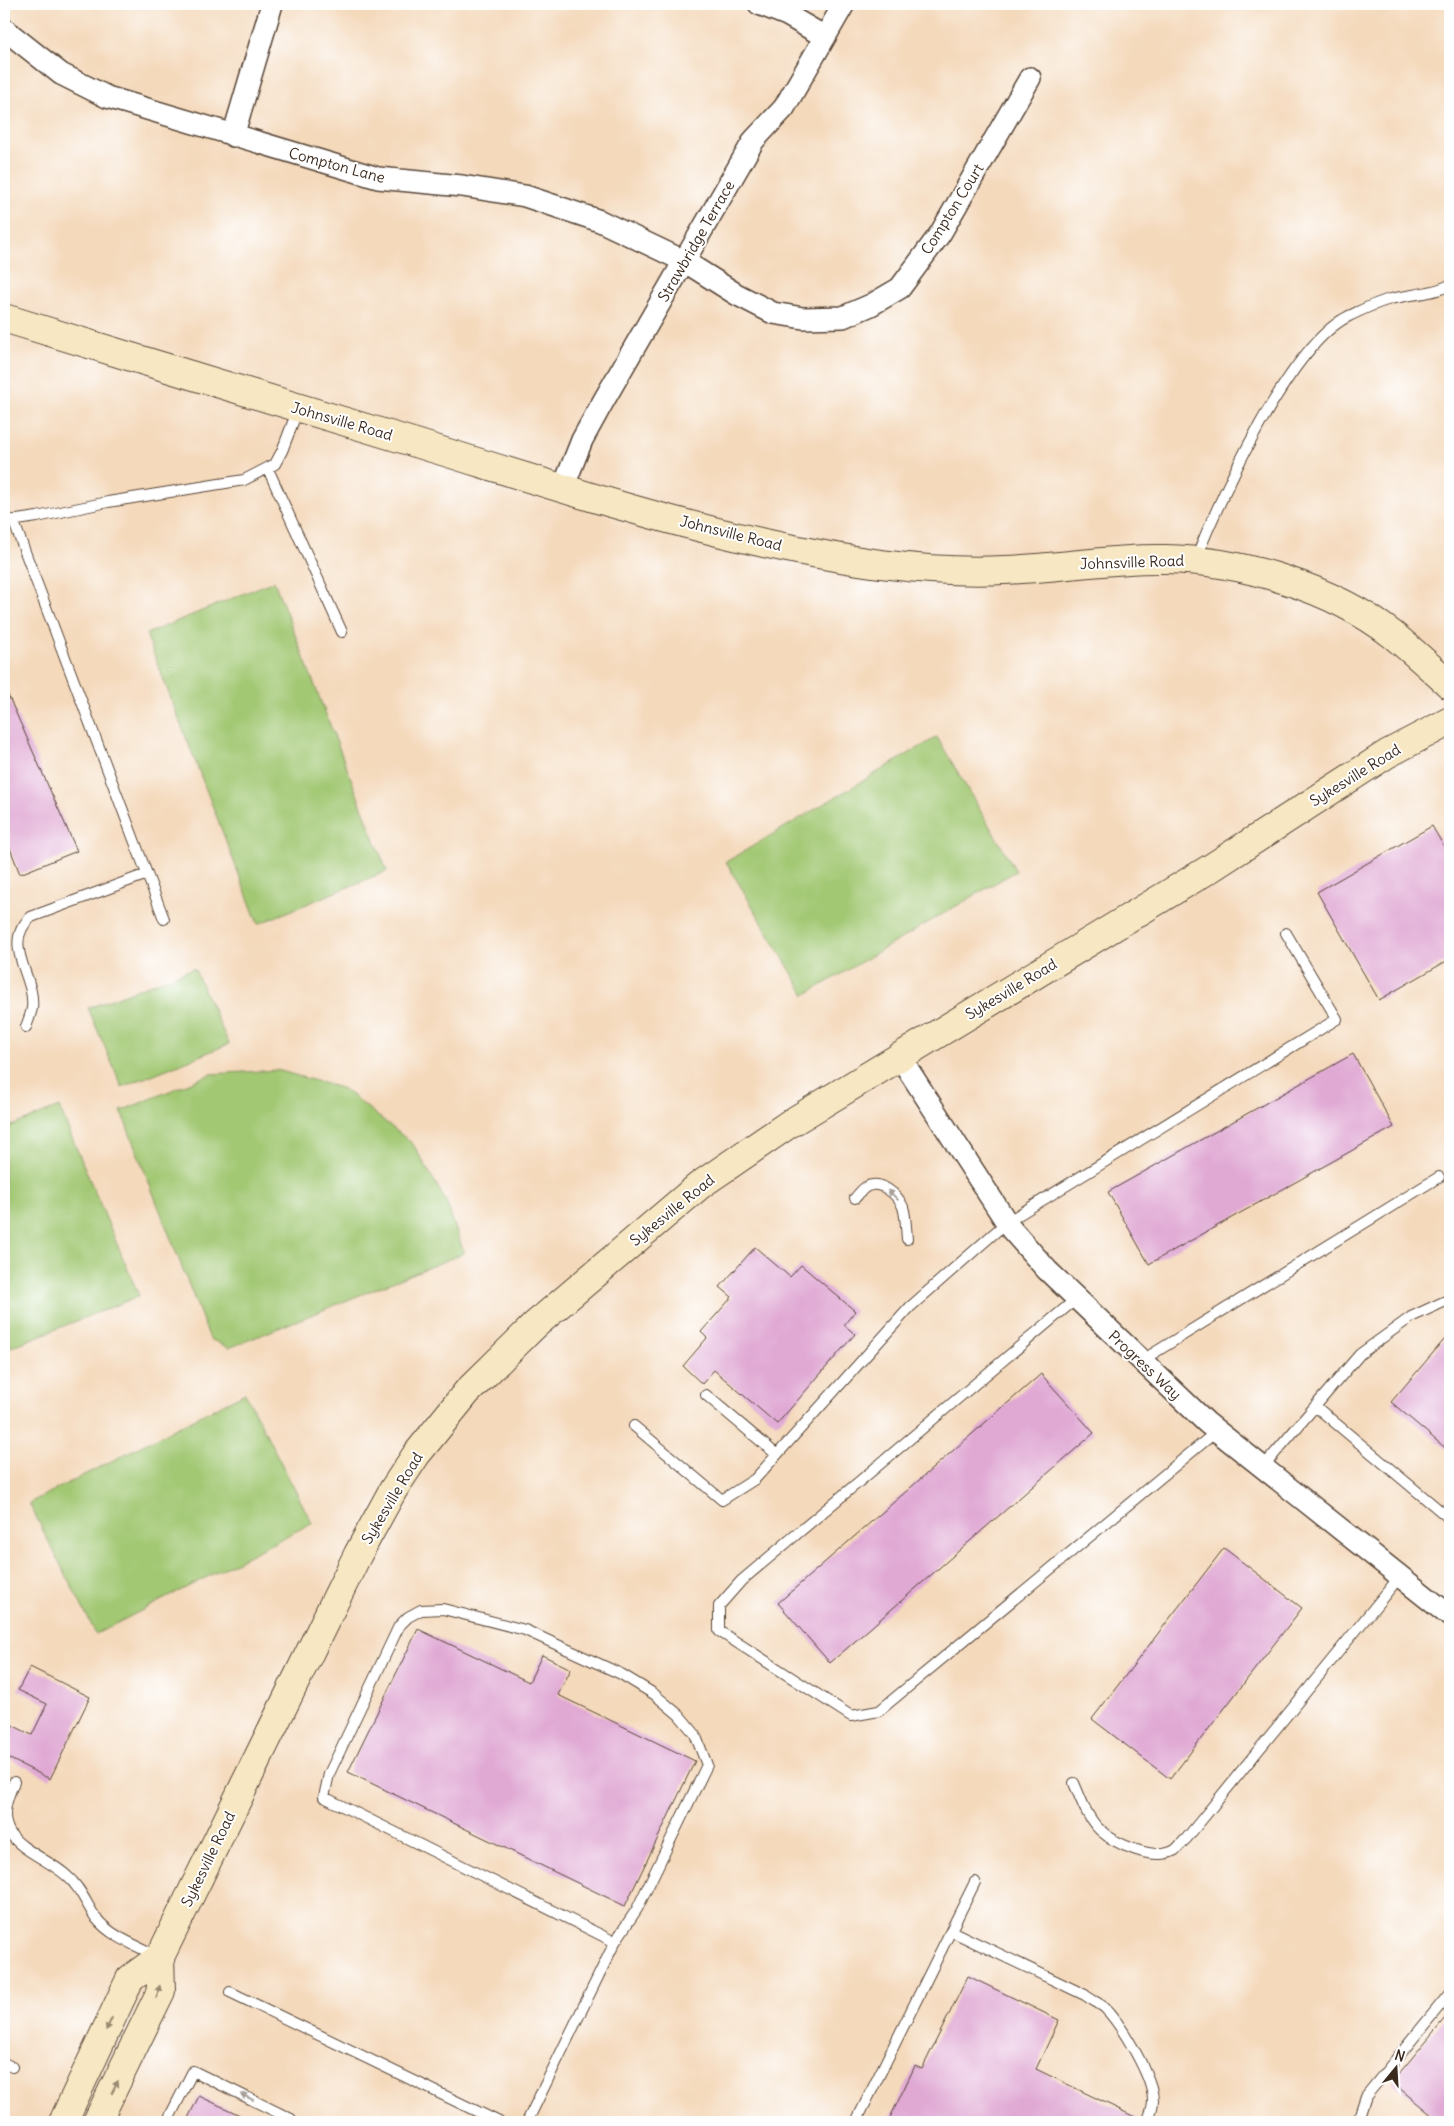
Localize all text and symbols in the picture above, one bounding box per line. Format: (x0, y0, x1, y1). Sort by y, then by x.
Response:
street label: Compton Lane (287, 143, 387, 187)
street label: Compton Court (916, 160, 988, 258)
street label: Strawbridge Terrace (654, 177, 738, 305)
street label: Johnsville Road (289, 397, 395, 445)
street label: Johnsville Road (678, 511, 784, 555)
street label: Johnsville Road (1080, 551, 1185, 573)
street label: Sykesville Road (1306, 739, 1404, 810)
street label: Sykesville Road (962, 954, 1060, 1024)
street label: Sykesville Road (626, 1170, 718, 1250)
one-way arrow (887, 1189, 899, 1201)
street label: Progress Way (1105, 1326, 1185, 1404)
street label: Sykesville Road (357, 1449, 427, 1547)
street label: Sykesville Road (177, 1808, 239, 1910)
one-way arrow (155, 1984, 163, 1999)
one-way arrow (105, 2016, 114, 2031)
north arrow (1372, 2044, 1422, 2094)
text: N (1393, 2046, 1407, 2066)
one-way arrow (111, 2080, 119, 2094)
one-way arrow (240, 2093, 254, 2101)

